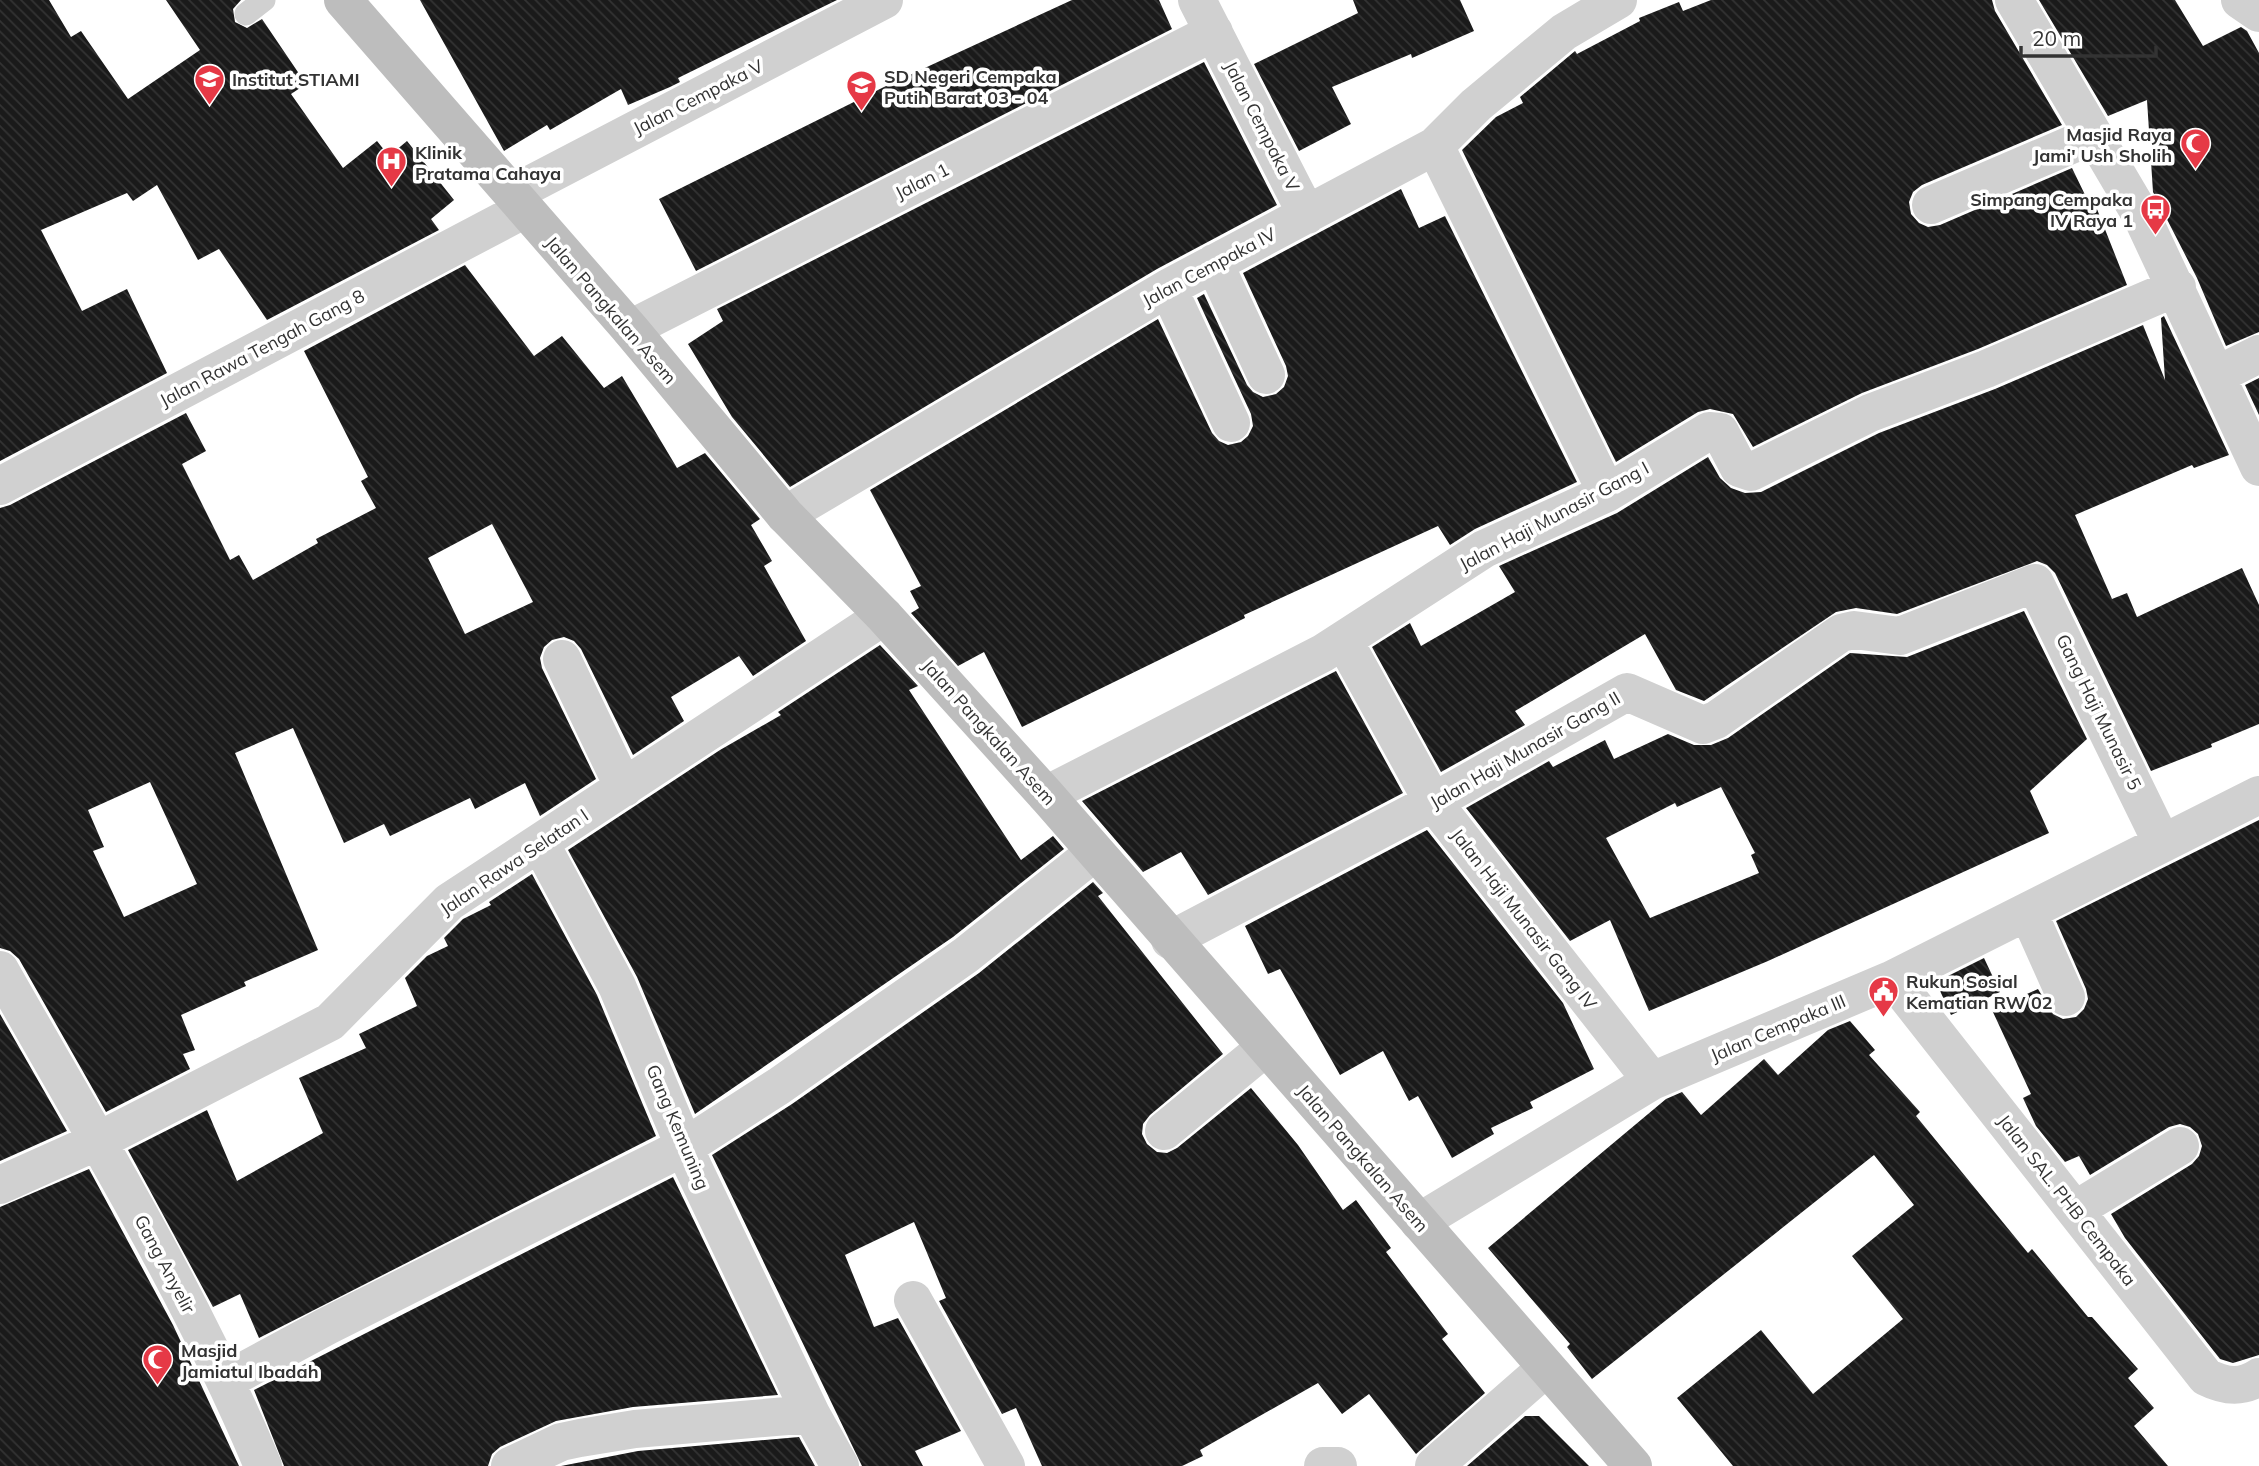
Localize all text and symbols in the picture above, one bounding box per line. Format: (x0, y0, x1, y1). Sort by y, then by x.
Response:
scale bar (2021, 14, 2156, 58)
text: 20 m (2032, 25, 2081, 51)
street label: Jalan Cempaka V (629, 54, 767, 140)
street label: Jalan Cempaka V (1219, 57, 1305, 195)
school or university icon: Institut STIAMI (192, 62, 226, 106)
place label: SD Negeri Cempaka Putih Barat 03 - 04 (884, 65, 1057, 109)
place label: Institut STIAMI (232, 68, 360, 91)
school or university icon: SD Negeri Cempaka Putih Barat 03 - 04 (844, 69, 878, 113)
place label: Masjid Raya Jami' Ush Sholih (2033, 123, 2172, 167)
mosque icon: Masjid Raya Jami' Ush Sholih (2178, 127, 2212, 171)
place label: Klinik Pratama Cahaya (415, 141, 561, 185)
hospital icon: Klinik Pratama Cahaya (375, 145, 409, 189)
street label: Jalan 1 (891, 158, 953, 204)
place label: Simpang Cempaka IV Raya 1 (1970, 188, 2133, 232)
bus stop icon: Simpang Cempaka IV Raya 1 (2139, 192, 2173, 236)
street label: Jalan Cempaka IV (1138, 222, 1280, 312)
street label: Jalan Pangkalan Asem (540, 231, 682, 389)
street label: Jalan Rawa Tengah Gang 8 (156, 284, 368, 412)
street label: Jalan Haji Munasir Gang I (1455, 456, 1653, 576)
street label: Gang Haji Munasir 5 (2051, 630, 2147, 794)
street label: Jalan Pangkalan Asem (917, 654, 1061, 810)
street label: Jalan Haji Munasir Gang II (1426, 686, 1624, 814)
street label: Jalan Rawa Selatan I (435, 804, 593, 920)
street label: Jalan Haji Munasir Gang IV (1446, 824, 1602, 1015)
place label: Rukun Sosial Kematian RW 02 (1906, 970, 2053, 1014)
public building icon: Rukun Sosial Kematian RW 02 (1866, 974, 1900, 1018)
street label: Jalan Cempaka III (1707, 989, 1849, 1067)
street label: Gang Kemuning (641, 1061, 715, 1193)
street label: Jalan Pangkalan Asem (1292, 1079, 1434, 1237)
street label: Jalan SAL. PHB Cempaka (1993, 1110, 2141, 1290)
street label: Gang Anyelir (129, 1211, 201, 1318)
place label: Masjid Jamiatul Ibadah (181, 1339, 319, 1383)
mosque icon: Masjid Jamiatul Ibadah (141, 1343, 175, 1387)

